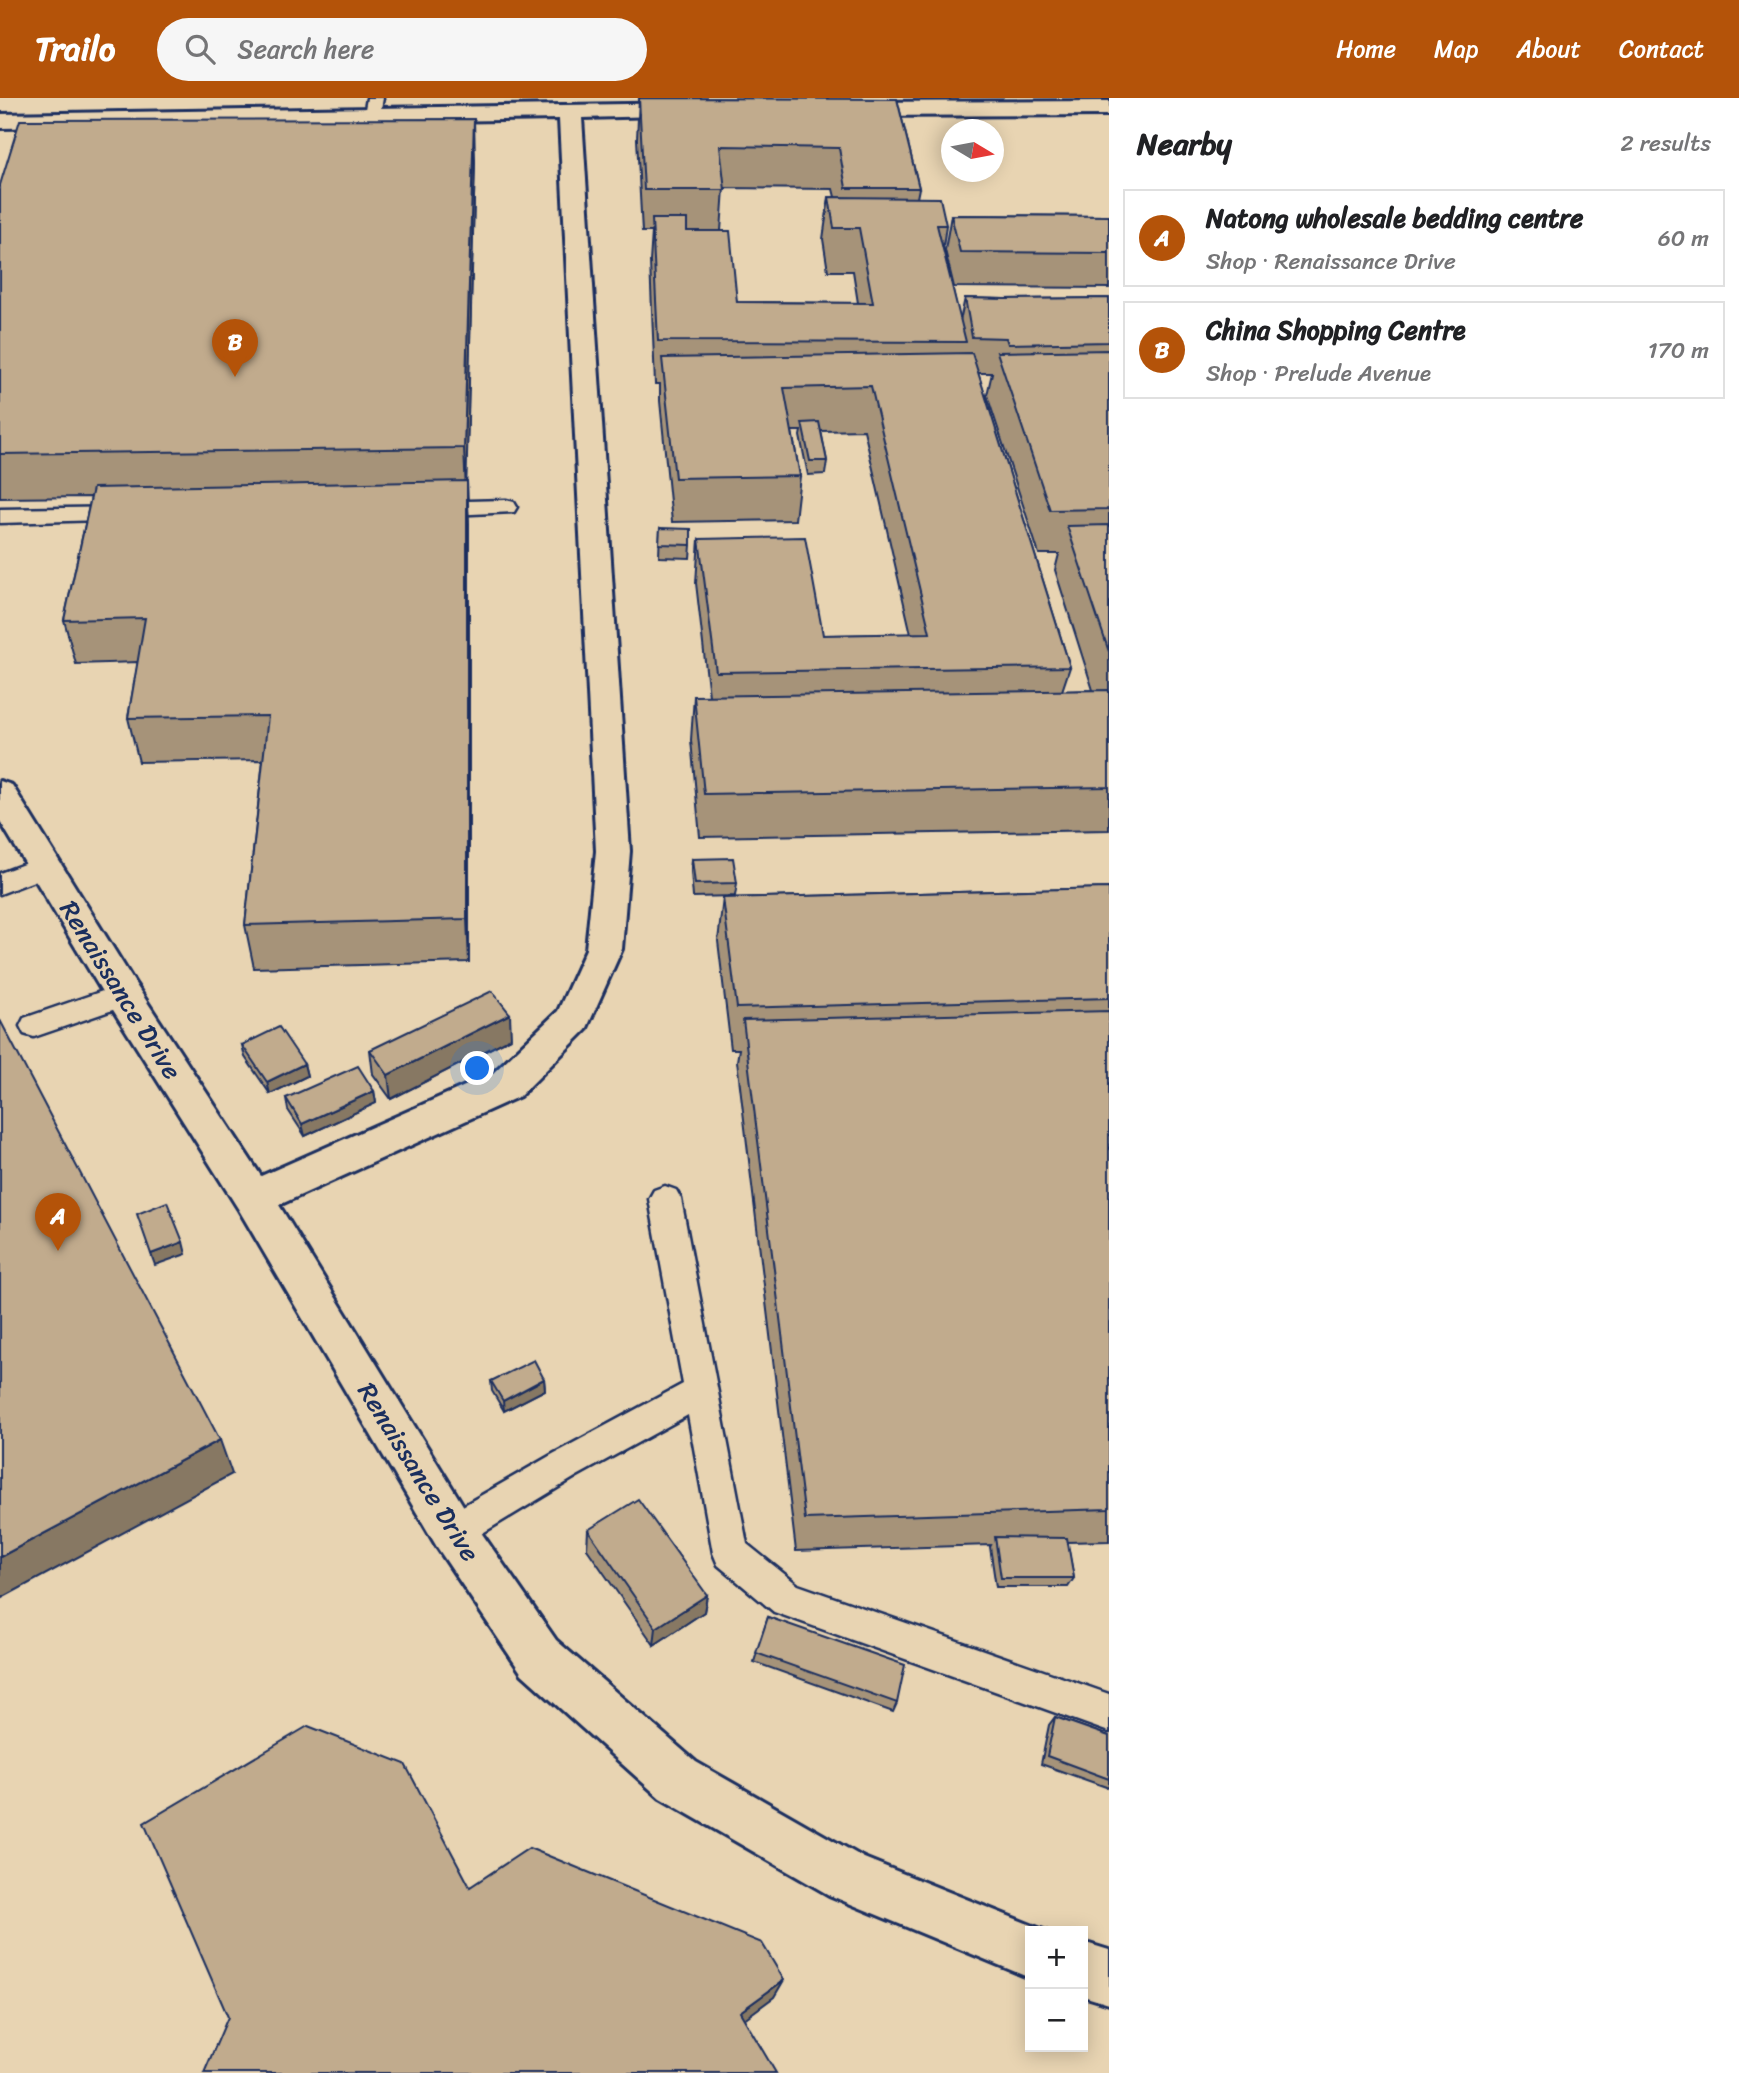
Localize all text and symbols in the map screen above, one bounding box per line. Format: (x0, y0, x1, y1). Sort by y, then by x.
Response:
search box (157, 18, 647, 81)
text: Trailo (35, 20, 115, 78)
text: Search here (237, 26, 374, 72)
text: Home (1336, 28, 1396, 70)
text: Map (1434, 28, 1478, 70)
text: About (1516, 28, 1581, 70)
text: Contact (1619, 28, 1704, 70)
icon: search (181, 30, 219, 68)
text: Nearby (1137, 117, 1232, 171)
north arrow (941, 119, 1004, 182)
text: 2 results (1620, 123, 1711, 164)
text: Natong wholesale bedding centre (1206, 195, 1583, 241)
text: A (1154, 218, 1170, 259)
text: 60 m (1658, 218, 1709, 259)
text: Shop · Renaissance Drive (1206, 241, 1456, 282)
text: China Shopping Centre (1206, 307, 1466, 353)
pin: B (212, 319, 258, 377)
text: B (1155, 330, 1169, 371)
text: 170 m (1648, 330, 1709, 371)
text: Shop · Prelude Avenue (1206, 353, 1431, 394)
street label: Renaissance Drive (47, 891, 195, 1089)
your location (460, 1051, 494, 1085)
pin: A (35, 1193, 81, 1251)
street label: Renaissance Drive (345, 1373, 493, 1571)
map controls (1025, 1926, 1088, 2052)
button: + (1025, 1926, 1088, 1989)
button: − (1025, 1989, 1088, 2052)

